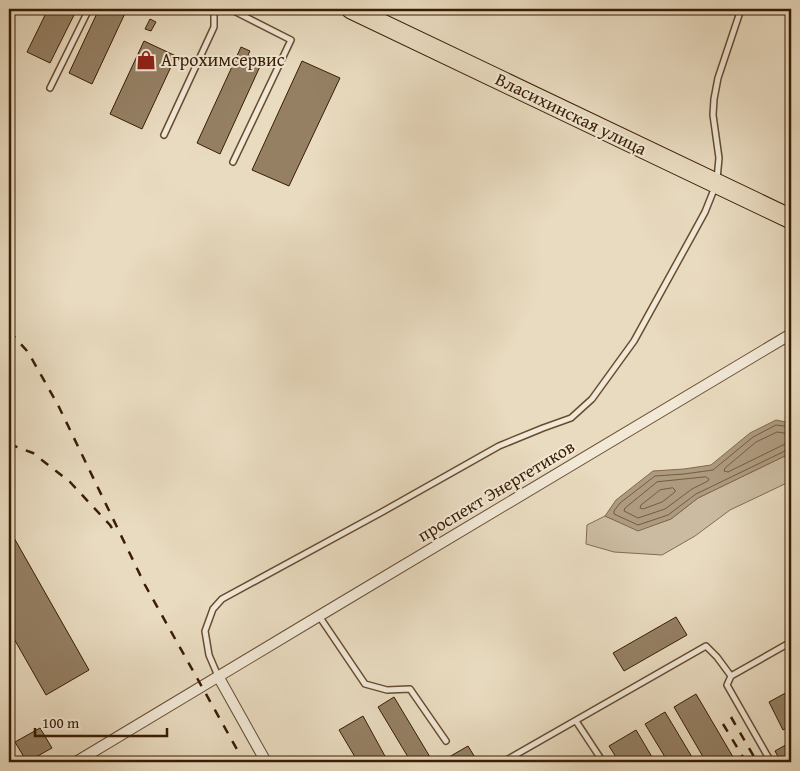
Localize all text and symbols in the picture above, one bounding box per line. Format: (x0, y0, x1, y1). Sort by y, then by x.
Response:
place label: Агрохимсервис (161, 46, 285, 73)
shop icon: Агрохимсервис (135, 49, 157, 71)
street label: Власихинская улица (491, 65, 652, 162)
street label: проспект Энергетиков (412, 433, 580, 548)
scale bar (35, 706, 168, 738)
text: 100 m (42, 712, 80, 733)

